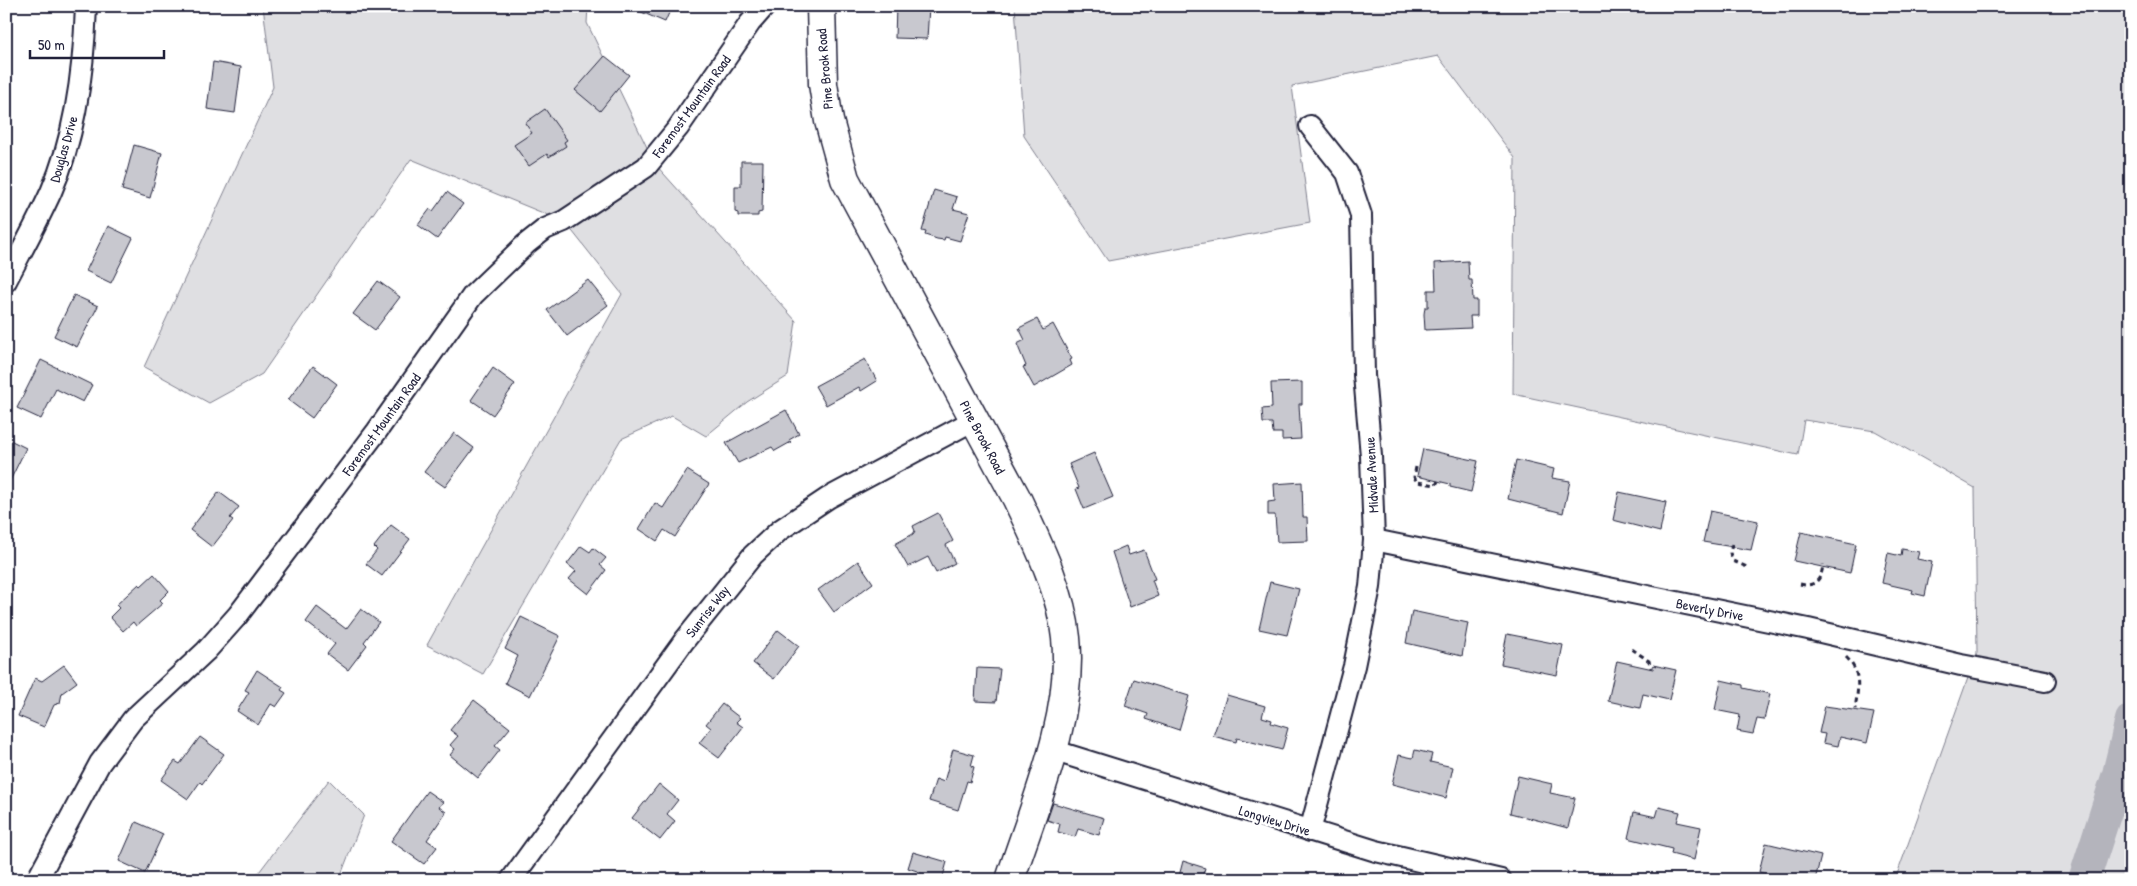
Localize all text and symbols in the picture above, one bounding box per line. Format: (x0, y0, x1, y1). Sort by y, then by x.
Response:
street label: Pine Brook Road (811, 27, 837, 110)
scale bar (30, 28, 164, 60)
text: 50 m (38, 34, 65, 55)
street label: Foremost Mountain Road (647, 51, 735, 162)
street label: Douglas Drive (44, 113, 83, 185)
street label: Foremost Mountain Road (337, 369, 425, 480)
street label: Pine Brook Road (956, 397, 1011, 478)
street label: Midvale Avenue (1360, 436, 1382, 513)
street label: Sunrise Way (681, 581, 734, 642)
street label: Beverly Drive (1674, 593, 1746, 626)
street label: Longview Drive (1237, 800, 1313, 841)

